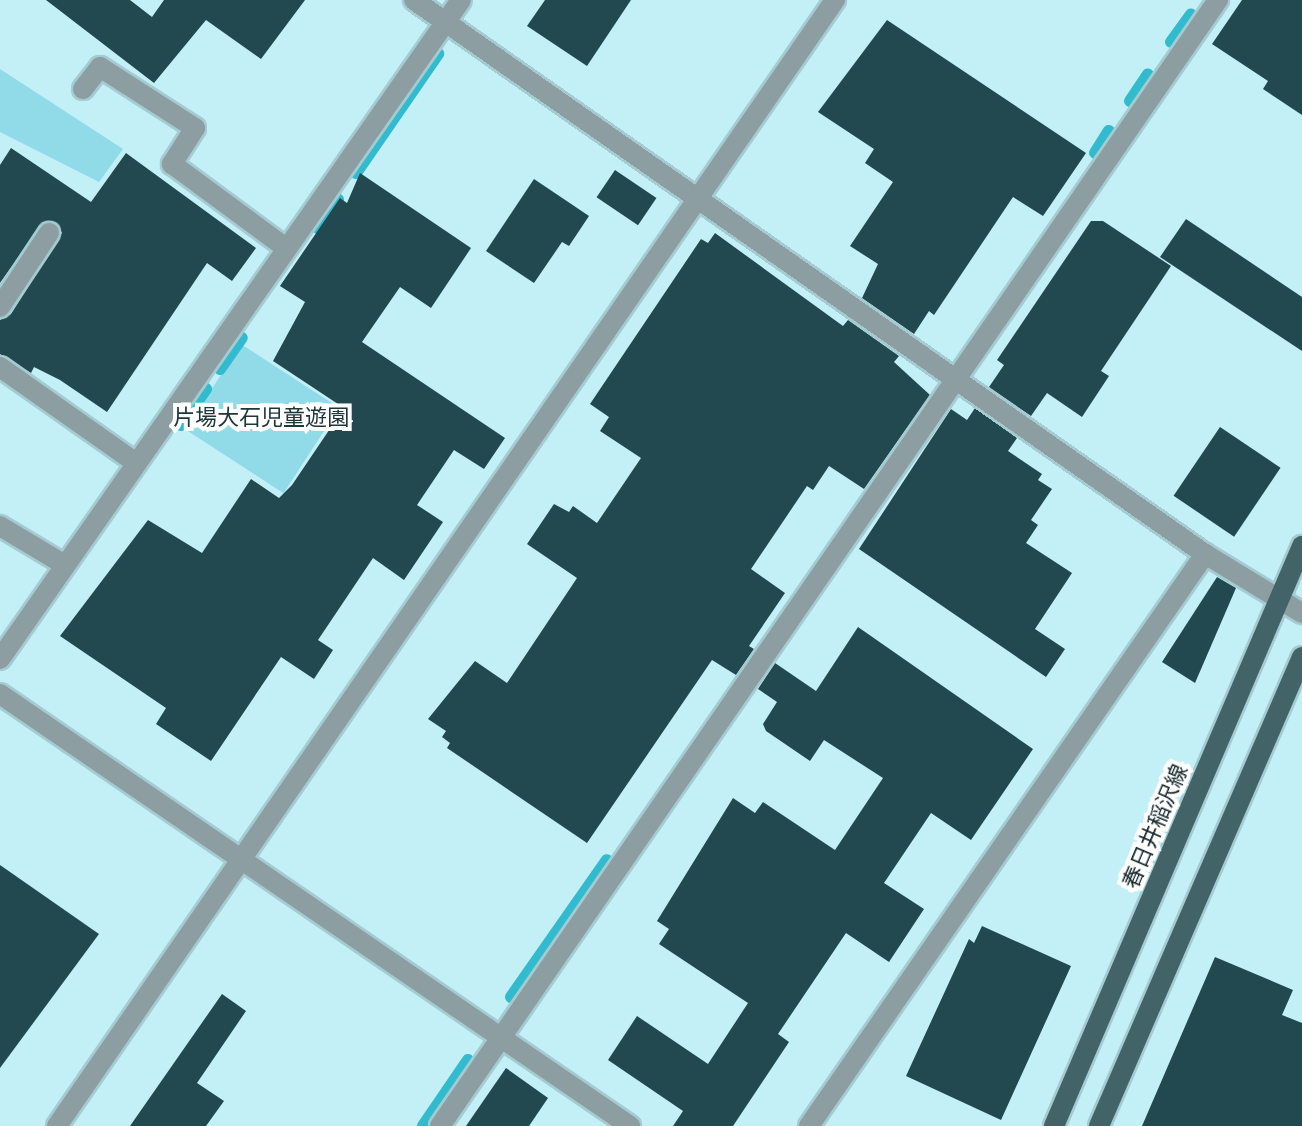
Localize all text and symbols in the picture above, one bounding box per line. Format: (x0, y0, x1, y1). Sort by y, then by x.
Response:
park label: 片場大石児童遊園 (173, 406, 349, 432)
street label: 春日井稲沢線 (1118, 761, 1194, 893)

